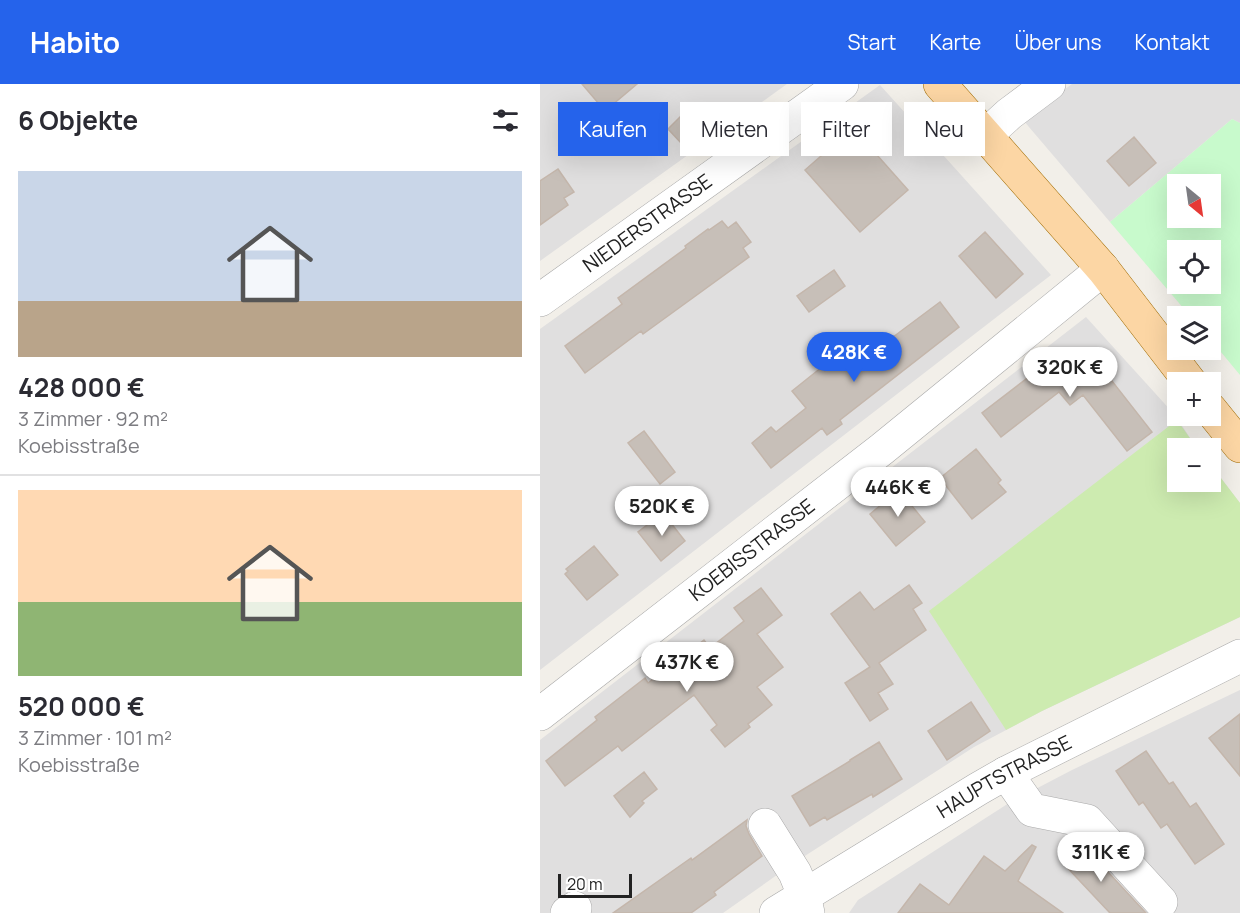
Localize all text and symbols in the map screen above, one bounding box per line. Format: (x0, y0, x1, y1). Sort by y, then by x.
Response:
text: Habito (30, 23, 120, 61)
text: Start (847, 28, 896, 56)
text: Karte (929, 28, 981, 56)
text: Über uns (1014, 28, 1102, 56)
text: Kontakt (1135, 28, 1210, 56)
text: 6 Objekte (18, 102, 138, 138)
chip: Kaufen (558, 102, 668, 156)
chip: Mieten (680, 102, 789, 156)
chip: Filter (801, 102, 892, 156)
chip: Neu (904, 102, 985, 156)
icon: filters (489, 104, 522, 137)
street label: NIEDERSTRASSE (577, 167, 717, 278)
north arrow (1167, 174, 1221, 228)
map controls (1167, 174, 1221, 492)
icon: home (216, 210, 324, 318)
button: locate (1167, 240, 1221, 294)
button: layers (1167, 306, 1221, 360)
pin: 428K € (805, 332, 903, 383)
text: 428K € (821, 338, 887, 365)
pin: 320K € (1021, 347, 1119, 398)
text: 320K € (1037, 353, 1103, 380)
text: 428 000 € (18, 369, 145, 405)
button: + (1167, 372, 1221, 426)
text: 3 Zimmer · 92 m² (18, 405, 168, 432)
text: Koebisstraße (18, 432, 140, 459)
button: − (1167, 438, 1221, 492)
pin: 446K € (849, 467, 947, 518)
text: 446K € (865, 473, 931, 500)
pin: 520K € (613, 486, 711, 537)
text: 520K € (629, 492, 695, 519)
street label: KOEBISSTRASSE (683, 492, 820, 607)
icon: home (216, 529, 324, 637)
pin: 437K € (638, 642, 736, 693)
text: 437K € (655, 648, 719, 675)
text: 520 000 € (18, 688, 145, 724)
text: 3 Zimmer · 101 m² (18, 724, 172, 751)
street label: HAUPTSTRASSE (932, 728, 1076, 824)
text: Koebisstraße (18, 751, 140, 778)
pin: 311K € (1052, 832, 1150, 883)
text: 311K € (1071, 838, 1131, 865)
scale bar (558, 871, 632, 898)
text: 20 m (567, 873, 603, 895)

